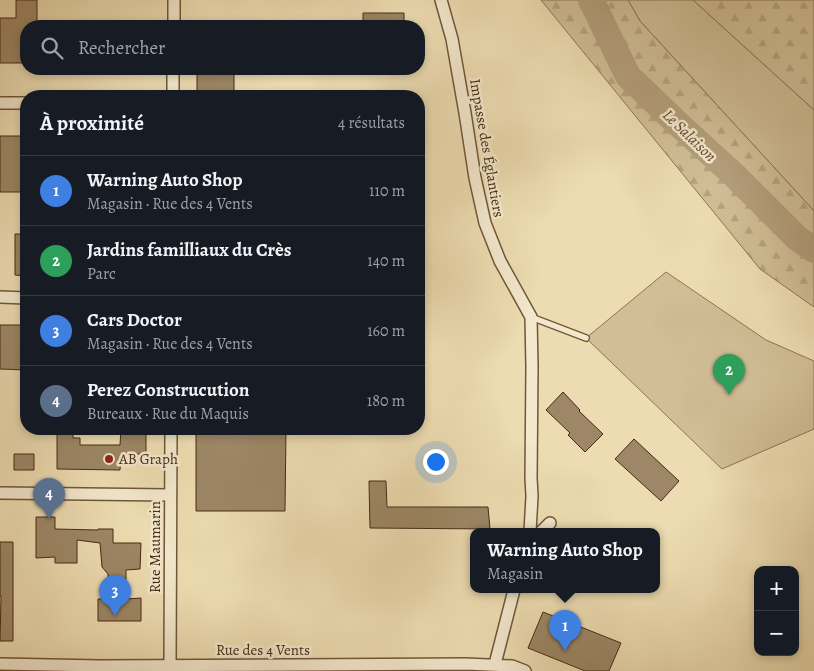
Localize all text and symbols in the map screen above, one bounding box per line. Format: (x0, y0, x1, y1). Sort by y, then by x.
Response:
search box (20, 20, 425, 75)
icon: search (38, 34, 66, 62)
text: Rechercher (78, 35, 165, 61)
street label: Impasse des Églantiers (465, 77, 509, 219)
water label: Le Salaison (658, 105, 721, 167)
text: À proximité (40, 109, 144, 137)
text: 4 résultats (338, 112, 405, 134)
text: Warning Auto Shop (87, 167, 243, 193)
text: 1 (53, 180, 59, 202)
text: 110 m (369, 180, 405, 202)
text: Magasin · Rue des 4 Vents (87, 193, 253, 215)
text: Jardins familliaux du Crès (87, 237, 291, 263)
text: 2 (52, 250, 60, 272)
text: 140 m (367, 250, 405, 272)
text: Parc (87, 263, 116, 285)
text: Cars Doctor (87, 307, 182, 333)
text: 3 (53, 320, 59, 342)
text: 160 m (367, 320, 405, 342)
text: Magasin · Rue des 4 Vents (87, 333, 253, 355)
pin: 2 (713, 354, 745, 395)
text: Perez Construcution (87, 377, 250, 403)
text: 4 (52, 390, 60, 412)
text: 180 m (367, 390, 405, 412)
text: Bureaux · Rue du Maquis (87, 403, 249, 425)
place label: AB Graph (118, 449, 178, 469)
your location (423, 449, 449, 475)
marker: AB Graph (103, 453, 115, 465)
pin: 4 (33, 478, 65, 519)
street label: Rue Maumarin (145, 501, 165, 593)
popup (470, 528, 660, 593)
text: Warning Auto Shop (487, 537, 643, 563)
text: Magasin (487, 563, 543, 585)
map controls (754, 566, 799, 656)
button: + (754, 566, 799, 611)
pin: 3 (99, 575, 131, 616)
pin: 1 (549, 610, 581, 651)
button: − (754, 611, 799, 656)
street label: Rue des 4 Vents (216, 640, 310, 660)

